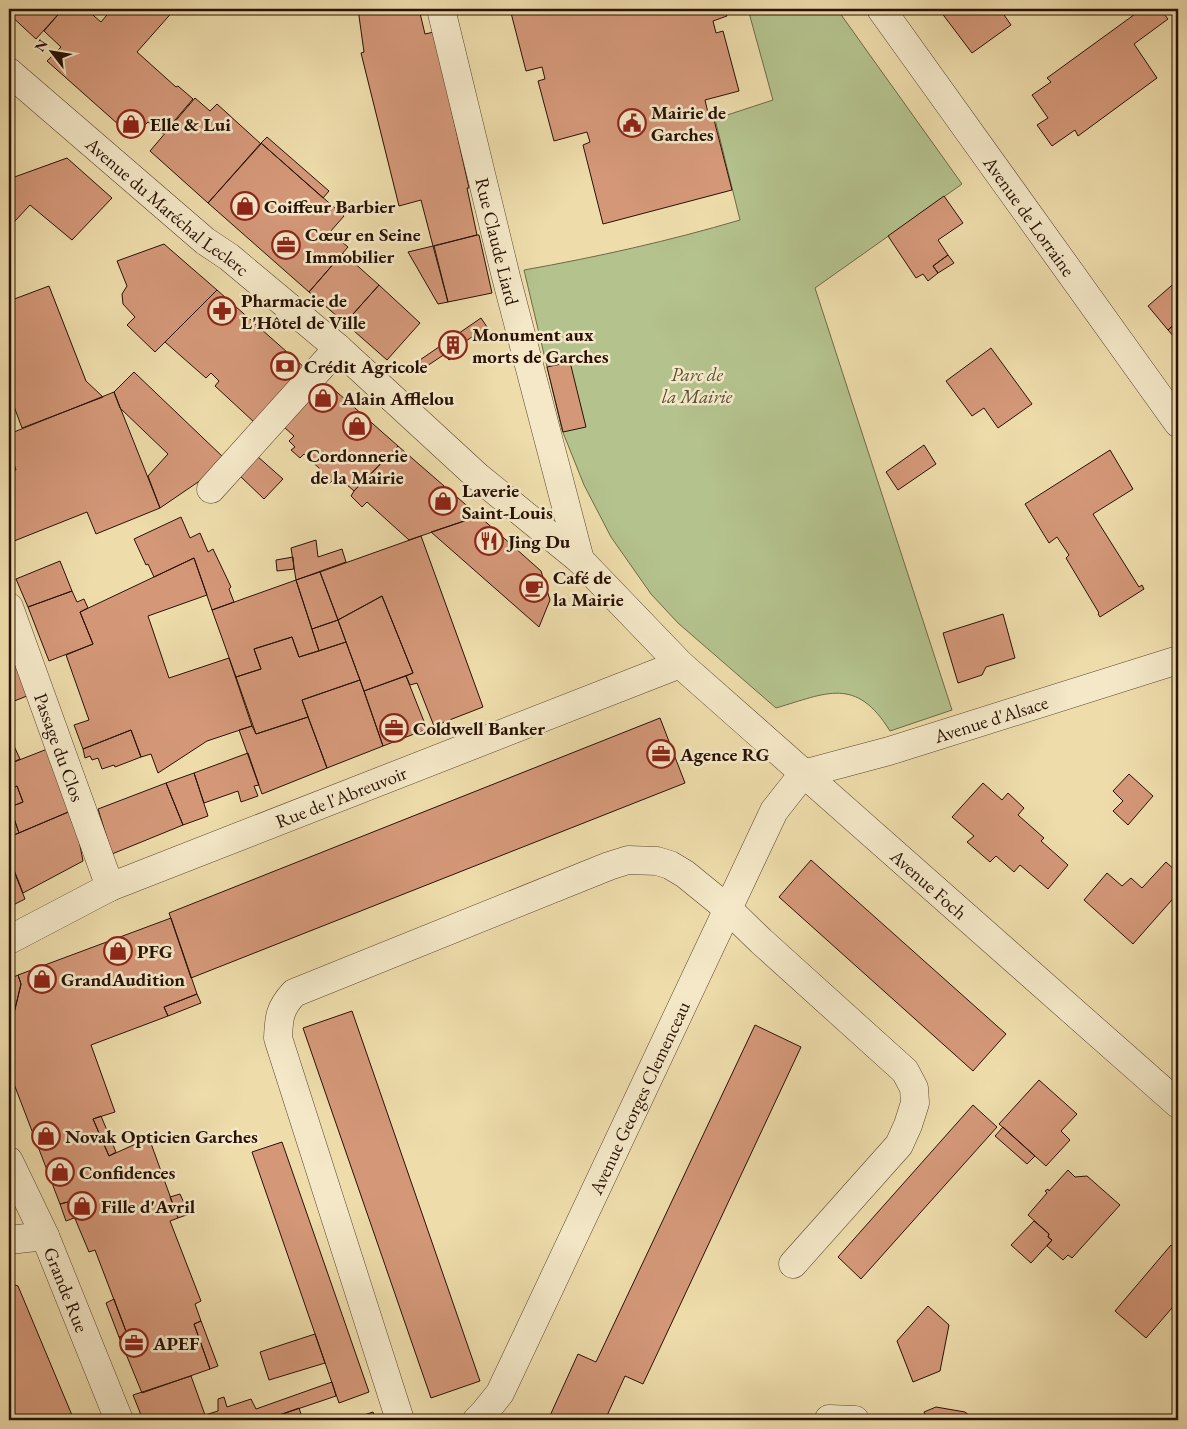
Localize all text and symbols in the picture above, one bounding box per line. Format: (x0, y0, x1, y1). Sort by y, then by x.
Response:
north arrow (28, 28, 78, 78)
text: N (30, 35, 52, 55)
place label: Mairie de Garches (651, 100, 726, 147)
public building icon: Mairie de Garches (617, 108, 647, 138)
shop icon: Elle & Lui (116, 109, 146, 139)
place label: Elle & Lui (150, 112, 231, 137)
street label: Avenue du Maréchal Leclerc (79, 131, 255, 282)
street label: Avenue de Lorraine (977, 151, 1081, 282)
street label: Rue Claude Liard (469, 175, 525, 308)
shop icon: Coiffeur Barbier (230, 191, 260, 221)
place label: Coiffeur Barbier (264, 194, 395, 219)
place label: Cœur en Seine Immobilier (305, 222, 421, 269)
office icon: Cœur en Seine Immobilier (271, 230, 301, 260)
place label: Pharmacie de L'Hôtel de Ville (241, 288, 366, 335)
pharmacy icon: Pharmacie de L'Hôtel de Ville (207, 296, 237, 326)
place label: Monument aux morts de Garches (472, 322, 609, 369)
building icon: Monument aux morts de Garches (438, 330, 468, 360)
bank icon: Crédit Agricole (270, 351, 300, 381)
place label: Crédit Agricole (304, 354, 427, 379)
park label: Parc de la Mairie (662, 362, 733, 409)
shop icon: Alain Afflelou (308, 383, 338, 413)
place label: Alain Afflelou (341, 386, 455, 411)
shop icon: Cordonnerie de la Mairie (342, 411, 372, 441)
place label: Cordonnerie de la Mairie (306, 443, 408, 490)
place label: Laverie Saint-Louis (462, 478, 553, 525)
shop icon: Laverie Saint-Louis (428, 486, 458, 516)
restaurant icon: Jing Du (474, 526, 504, 556)
place label: Jing Du (506, 529, 571, 554)
place label: Café de la Mairie (553, 565, 624, 612)
cafe icon: Café de la Mairie (519, 573, 549, 603)
street label: Passage du Clos (28, 690, 90, 805)
street label: Avenue d'Alsace (930, 690, 1051, 749)
office icon: Coldwell Banker (379, 713, 409, 743)
place label: Coldwell Banker (413, 716, 545, 741)
office icon: Agence RG (646, 739, 676, 769)
place label: Agence RG (679, 742, 770, 767)
street label: Rue de l'Abreuvoir (272, 760, 411, 834)
street label: Avenue Foch (884, 843, 972, 925)
shop icon: PFG (103, 936, 133, 966)
place label: PFG (137, 939, 173, 964)
shop icon: GrandAudition (27, 964, 57, 994)
place label: GrandAudition (61, 967, 185, 992)
street label: Avenue Georges Clemenceau (583, 997, 696, 1200)
shop icon: Novak Opticien Garches (31, 1121, 61, 1151)
place label: Novak Opticien Garches (65, 1124, 258, 1149)
shop icon: Confidences (45, 1157, 75, 1187)
place label: Confidences (79, 1160, 176, 1185)
shop icon: Fille d'Avril (67, 1191, 97, 1221)
place label: Fille d'Avril (101, 1194, 196, 1219)
street label: Grande Rue (38, 1244, 94, 1336)
office icon: APEF (119, 1328, 149, 1358)
place label: APEF (152, 1331, 200, 1356)

